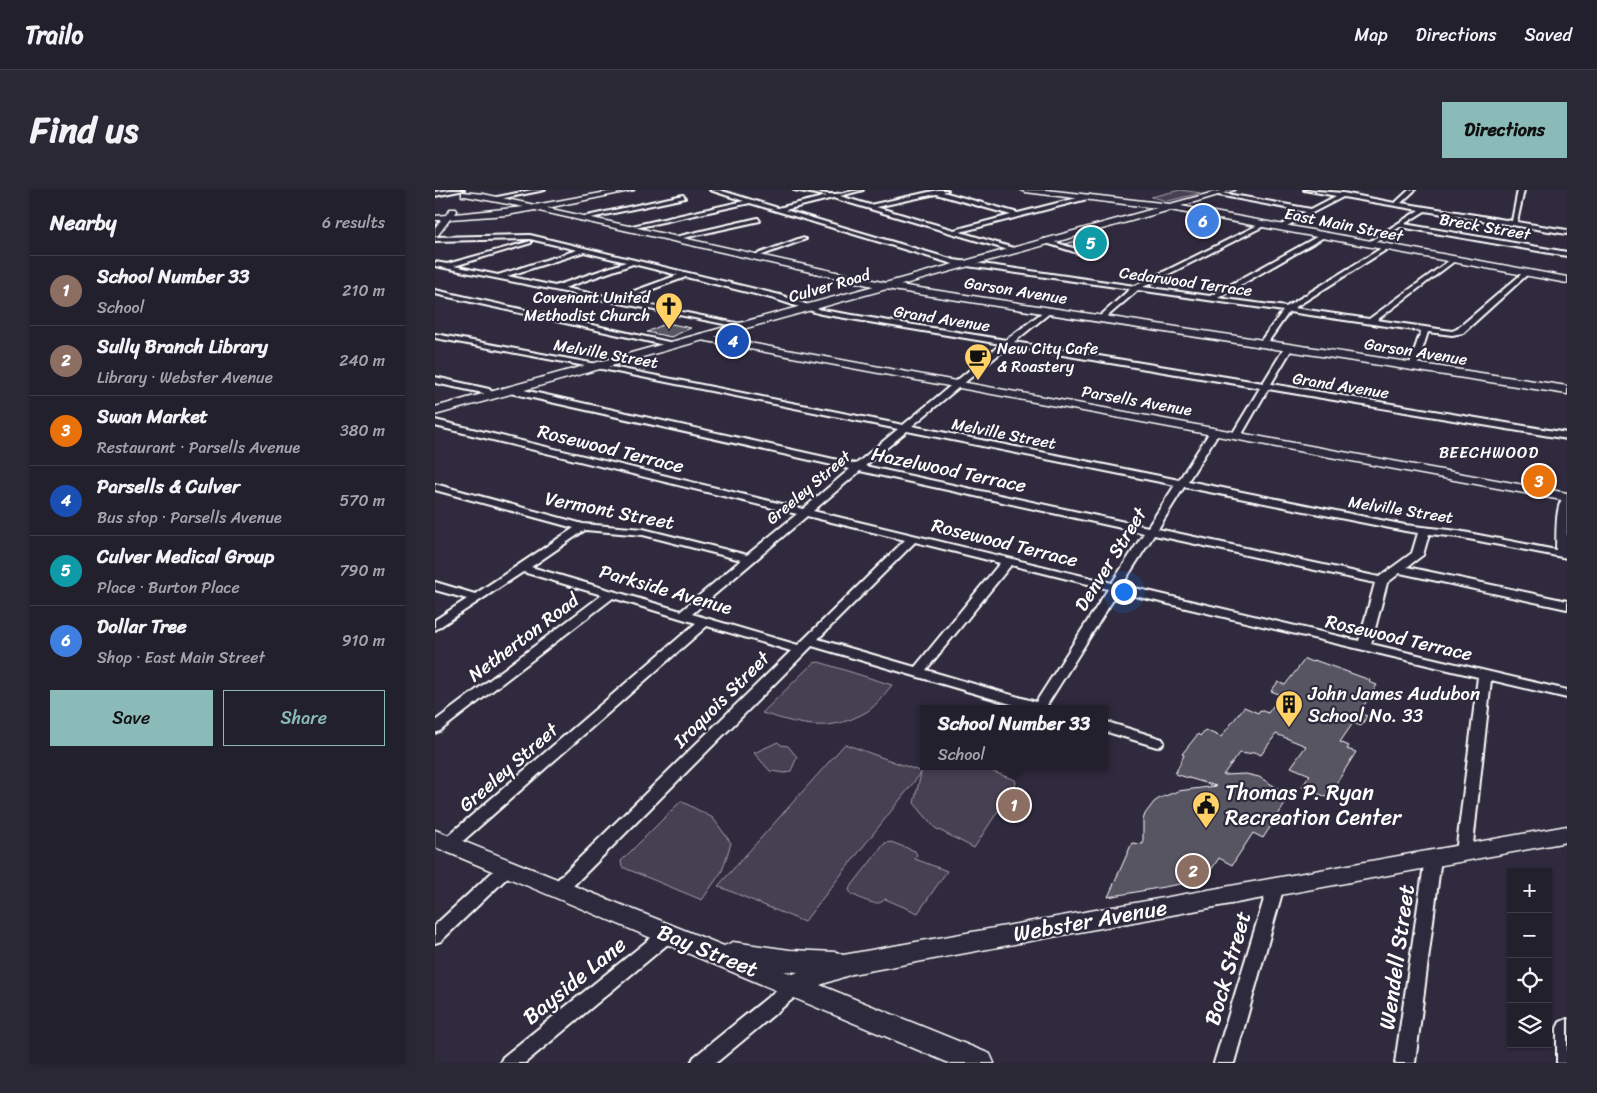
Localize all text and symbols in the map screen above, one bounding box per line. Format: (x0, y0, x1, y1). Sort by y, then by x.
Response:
text: Trailo (25, 14, 83, 56)
text: Map (1355, 19, 1388, 51)
text: Directions (1416, 19, 1497, 51)
text: Saved (1525, 19, 1572, 51)
text: Find us (30, 99, 138, 161)
button: Directions (1442, 102, 1567, 158)
street label: East Main Street (1282, 199, 1406, 250)
pin: 6 (1187, 202, 1219, 240)
text: Nearby (50, 204, 116, 242)
street label: Breck Street (1437, 204, 1533, 249)
text: 6 results (322, 208, 385, 237)
pin: 5 (1075, 224, 1107, 262)
street label: Cedarwood Terrace (1118, 258, 1254, 305)
text: School Number 33 (97, 260, 249, 293)
street label: Culver Road (785, 260, 875, 311)
street label: Garson Avenue (962, 268, 1070, 313)
text: 1 (63, 276, 69, 305)
text: 210 m (342, 276, 385, 305)
place label: Covenant United Methodist Church (524, 283, 652, 330)
church icon: Covenant United Methodist Church (654, 291, 684, 330)
text: School (97, 293, 144, 322)
street label: Grand Avenue (892, 297, 992, 340)
pin: 4 (717, 322, 749, 360)
street label: Garson Avenue (1362, 329, 1470, 374)
text: Sully Branch Library (97, 330, 268, 363)
street label: Melville Street (551, 330, 660, 377)
place label: New City Cafe & Roastery (997, 334, 1098, 381)
cafe icon: New City Cafe & Roastery (963, 342, 993, 381)
text: 2 (61, 346, 71, 375)
text: 240 m (339, 346, 385, 375)
text: Library · Webster Avenue (97, 363, 273, 392)
street label: Grand Avenue (1291, 364, 1391, 407)
street label: Parsells Avenue (1079, 377, 1195, 425)
text: Swan Market (97, 400, 208, 433)
street label: Melville Street (949, 409, 1059, 458)
street label: Rosewood Terrace (534, 414, 688, 483)
text: 3 (62, 416, 70, 445)
text: 380 m (340, 416, 385, 445)
text: Restaurant · Parsells Avenue (97, 433, 300, 462)
street label: Hazelwood Terrace (869, 437, 1029, 502)
district label: BEECHWOOD (1439, 438, 1539, 467)
street label: Greeley Street (759, 442, 858, 532)
pin: 3 (1523, 462, 1555, 500)
text: Parsells & Culver (97, 470, 240, 503)
street label: Vermont Street (542, 482, 677, 539)
text: 4 (61, 486, 71, 515)
text: 570 m (340, 486, 385, 515)
street label: Melville Street (1346, 487, 1455, 532)
street label: Denver Street (1065, 500, 1156, 618)
text: Bus stop · Parsells Avenue (97, 503, 282, 532)
street label: Rosewood Terrace (928, 508, 1082, 577)
text: Culver Medical Group (97, 540, 274, 573)
street label: Parkside Avenue (596, 555, 736, 624)
text: 5 (61, 556, 71, 585)
text: 790 m (339, 556, 385, 585)
text: Place · Burton Place (97, 573, 240, 602)
your location (1111, 579, 1137, 605)
street label: Netherton Road (461, 583, 588, 690)
street label: Rosewood Terrace (1322, 605, 1476, 670)
text: Dollar Tree (97, 610, 187, 643)
text: 6 (61, 626, 71, 655)
text: 910 m (342, 626, 385, 655)
street label: Iroquois Street (664, 642, 779, 756)
text: Shop · East Main Street (97, 643, 265, 672)
place label: John James Audubon School No. 33 (1307, 677, 1480, 732)
building icon: John James Audubon School No. 33 (1274, 689, 1304, 728)
button: Save (50, 690, 213, 746)
button: Share (223, 690, 385, 746)
popup (920, 705, 1108, 770)
text: School Number 33 (938, 707, 1090, 740)
street label: Greeley Street (451, 713, 567, 820)
text: School (938, 740, 985, 769)
place label: Thomas P. Ryan Recreation Center (1225, 773, 1403, 837)
pin: 1 (998, 786, 1030, 824)
public building icon: Thomas P. Ryan Recreation Center (1191, 790, 1221, 829)
pin: 2 (1177, 852, 1209, 890)
map controls (1507, 868, 1552, 1048)
button: + (1507, 868, 1552, 913)
street label: Wendell Street (1367, 882, 1426, 1032)
street label: Webster Avenue (1010, 888, 1170, 953)
street label: Bock Street (1193, 906, 1263, 1030)
street label: Bay Street (651, 913, 765, 989)
button: − (1507, 913, 1552, 958)
street label: Bayside Lane (514, 926, 635, 1035)
button: locate (1507, 958, 1552, 1003)
button: layers (1507, 1003, 1552, 1048)

